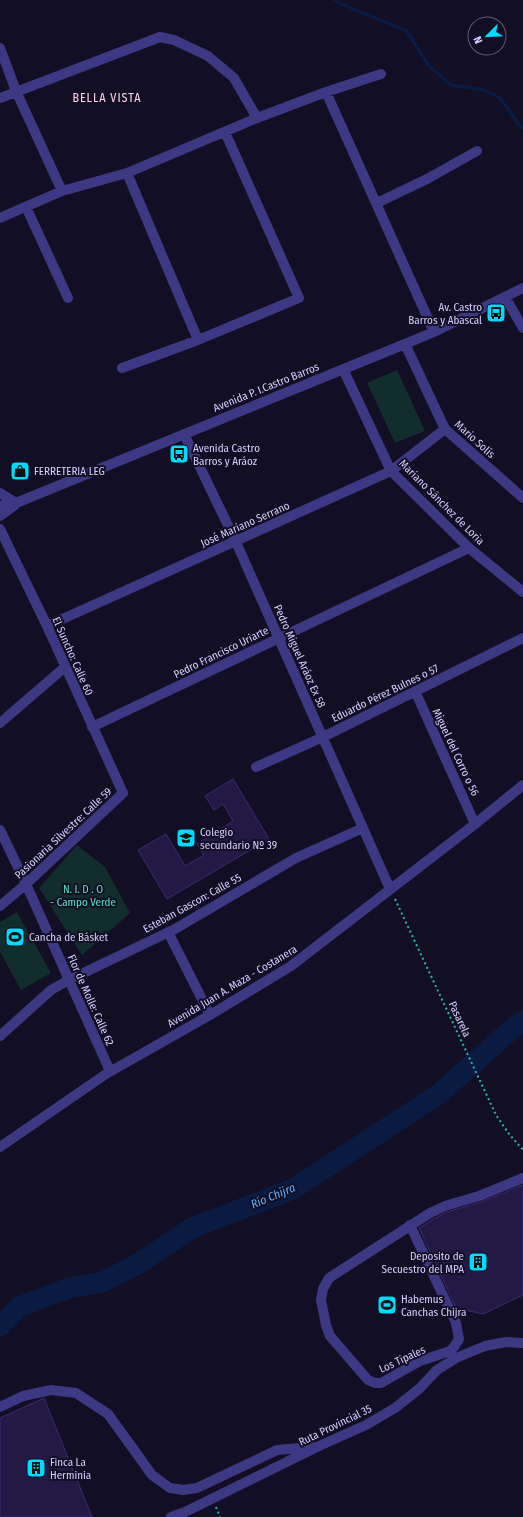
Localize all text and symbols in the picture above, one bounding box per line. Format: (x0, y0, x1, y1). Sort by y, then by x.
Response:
north arrow (467, 16, 507, 56)
text: N (471, 34, 486, 46)
district label: BELLA VISTA (72, 91, 142, 105)
place label: Av. Castro Barros y Abascal (408, 301, 482, 327)
bus stop icon: Av. Castro Barros y Abascal (485, 302, 507, 324)
street label: Avenida P. I.Castro Barros (211, 360, 321, 415)
street label: Mario Solís (452, 418, 498, 461)
place label: Avenida Castro Barros y Aráoz (193, 442, 260, 468)
bus stop icon: Avenida Castro Barros y Aráoz (168, 443, 190, 465)
street label: Mariano Sánchez de Loria (396, 457, 487, 548)
shop icon: FERRETERIA LEG (9, 460, 31, 482)
place label: FERRETERIA LEG (34, 465, 105, 478)
street label: José Mariano Serrano (199, 499, 292, 550)
street label: Pedro Miguel Aráoz Ex 58 (271, 603, 328, 710)
street label: El Suncho: Calle 60 (49, 615, 96, 698)
street label: Pedro Francisco Uriarte (172, 624, 271, 681)
street label: Eduardo Pérez Bulnes o 57 (330, 662, 441, 725)
street label: Miguel del Corro o 56 (430, 706, 482, 798)
street label: Pasionaria Silvestre: Calle 59 (12, 785, 114, 882)
place label: Colegio secundario Nº 39 (200, 826, 277, 852)
school or university icon: Colegio secundario Nº 39 (175, 827, 197, 849)
street label: Esteban Gascon: Calle 55 (141, 871, 244, 936)
park label: N. I. D . O - Campo Verde (50, 883, 116, 909)
sports icon: Cancha de Básket (4, 926, 26, 948)
place label: Cancha de Básket (29, 931, 109, 944)
street label: Avenida Juan A. Maza - Costanera (165, 943, 299, 1030)
street label: Flor de Molle: Calle 62 (65, 953, 116, 1048)
street label: Pasarela (446, 999, 473, 1039)
water label: Río Chijra (249, 1180, 297, 1212)
place label: Deposito de Secuestro del MPA (382, 1250, 464, 1276)
building icon: Deposito de Secuestro del MPA (467, 1251, 489, 1273)
place label: Habemus Canchas Chijra (401, 1293, 466, 1319)
sports icon: Habemus Canchas Chijra (376, 1294, 398, 1316)
street label: Los Tipales (377, 1343, 428, 1376)
street label: Ruta Provincial 35 (297, 1402, 374, 1449)
place label: Finca La Herminia (50, 1456, 91, 1482)
building icon: Finca La Herminia (25, 1457, 47, 1479)

